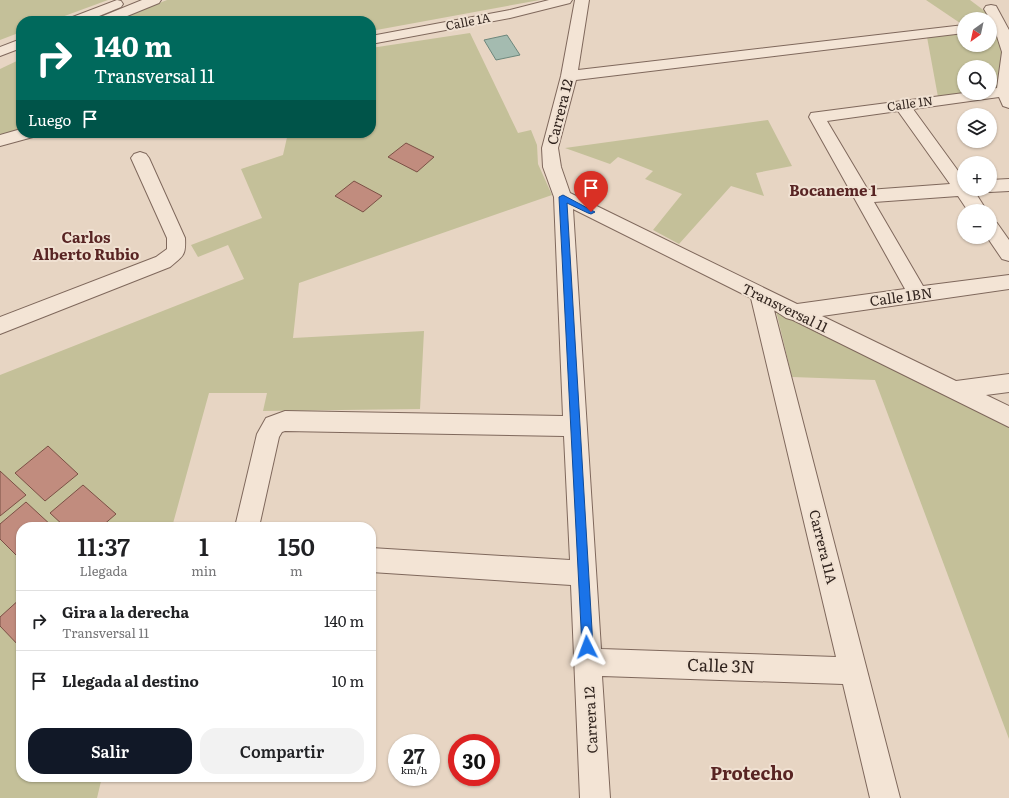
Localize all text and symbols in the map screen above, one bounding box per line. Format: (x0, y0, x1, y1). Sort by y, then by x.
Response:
street label: Calle 1A (444, 8, 492, 34)
north arrow (957, 12, 997, 52)
map controls (957, 12, 997, 244)
text: 140 m (94, 24, 172, 66)
icon: right (28, 32, 80, 84)
button: search (957, 60, 997, 100)
text: Transversal 11 (94, 62, 215, 89)
street label: Carrera 12 (541, 77, 577, 147)
street label: Calle 1N (886, 91, 934, 115)
text: Luego (28, 108, 71, 131)
icon: arrive (79, 108, 101, 130)
button: layers (957, 108, 997, 148)
button: + (957, 156, 997, 196)
pin (574, 171, 608, 212)
icon: arrive (580, 177, 602, 199)
district label: Bocaneme 1 (789, 178, 877, 201)
button: − (957, 204, 997, 244)
district label: Carlos Alberto Rubio (33, 225, 139, 265)
street label: Transversal 11 (739, 278, 832, 337)
street label: Calle 1BN (868, 282, 934, 310)
street label: Carrera 11A (805, 507, 843, 587)
text: 11:37 (77, 528, 130, 563)
text: 1 (199, 528, 209, 563)
text: 150 (278, 528, 315, 563)
text: Llegada (80, 561, 128, 580)
text: min (191, 561, 217, 580)
text: m (290, 561, 303, 580)
text: Gira a la derecha (62, 600, 189, 623)
text: 140 m (324, 609, 364, 632)
icon: right (28, 610, 50, 632)
text: Transversal 11 (62, 623, 149, 642)
position arrow (566, 626, 608, 668)
street label: Calle 3N (687, 651, 755, 678)
text: Llegada al destino (62, 669, 199, 692)
text: 10 m (332, 669, 364, 692)
icon: arrive (28, 670, 50, 692)
street label: Carrera 12 (578, 686, 602, 754)
button: Salir (28, 728, 192, 774)
button: Compartir (200, 728, 364, 774)
speed limit sign: 30 (448, 734, 500, 786)
text: 27 (403, 740, 425, 770)
district label: Protecho (710, 759, 794, 786)
text: km/h (401, 762, 427, 777)

